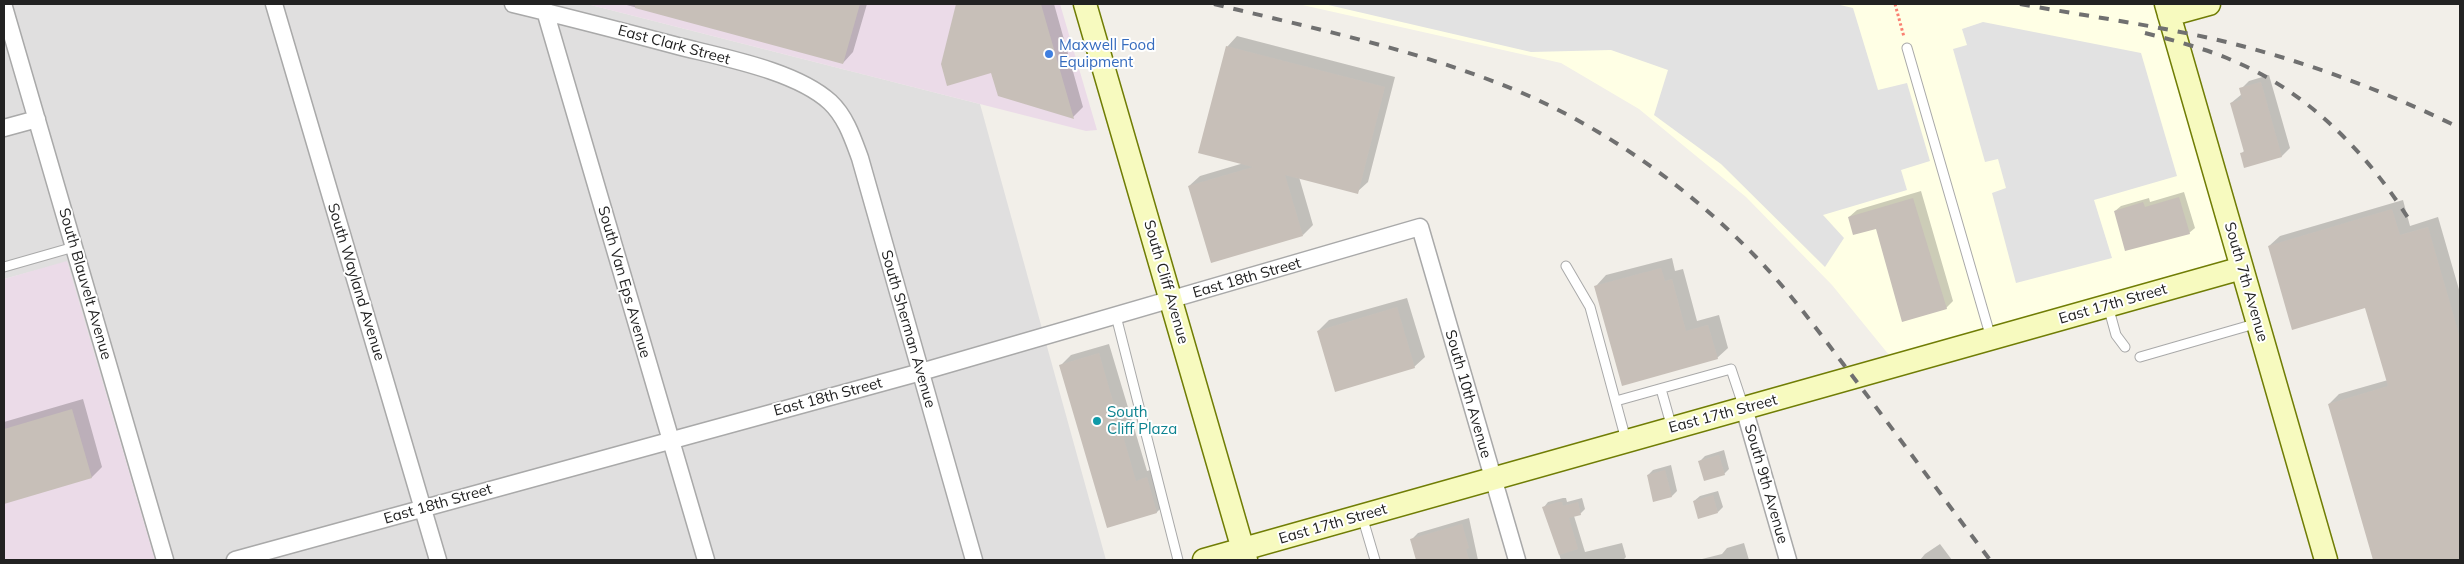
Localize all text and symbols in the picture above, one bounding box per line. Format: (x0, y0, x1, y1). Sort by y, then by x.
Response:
street label: East Clark Street (616, 21, 732, 69)
place label: Maxwell Food Equipment (1059, 36, 1155, 71)
marker: Maxwell Food Equipment (1043, 48, 1055, 60)
street label: South Wayland Avenue (323, 201, 389, 363)
street label: South Van Eps Avenue (594, 204, 654, 360)
street label: South Blauvelt Avenue (55, 206, 115, 362)
street label: South Cliff Avenue (1140, 218, 1192, 346)
street label: South 7th Avenue (2220, 220, 2272, 344)
street label: South Sherman Avenue (877, 248, 939, 410)
street label: East 18th Street (1191, 254, 1303, 302)
street label: East 17th Street (2057, 280, 2169, 328)
street label: South 10th Avenue (1441, 328, 1495, 460)
street label: East 18th Street (772, 374, 884, 420)
street label: East 17th Street (1667, 391, 1779, 437)
place label: South Cliff Plaza (1107, 403, 1177, 438)
marker: South Cliff Plaza (1091, 415, 1103, 427)
street label: South 9th Avenue (1740, 422, 1792, 546)
street label: East 18th Street (382, 480, 494, 528)
street label: East 17th Street (1277, 500, 1389, 548)

